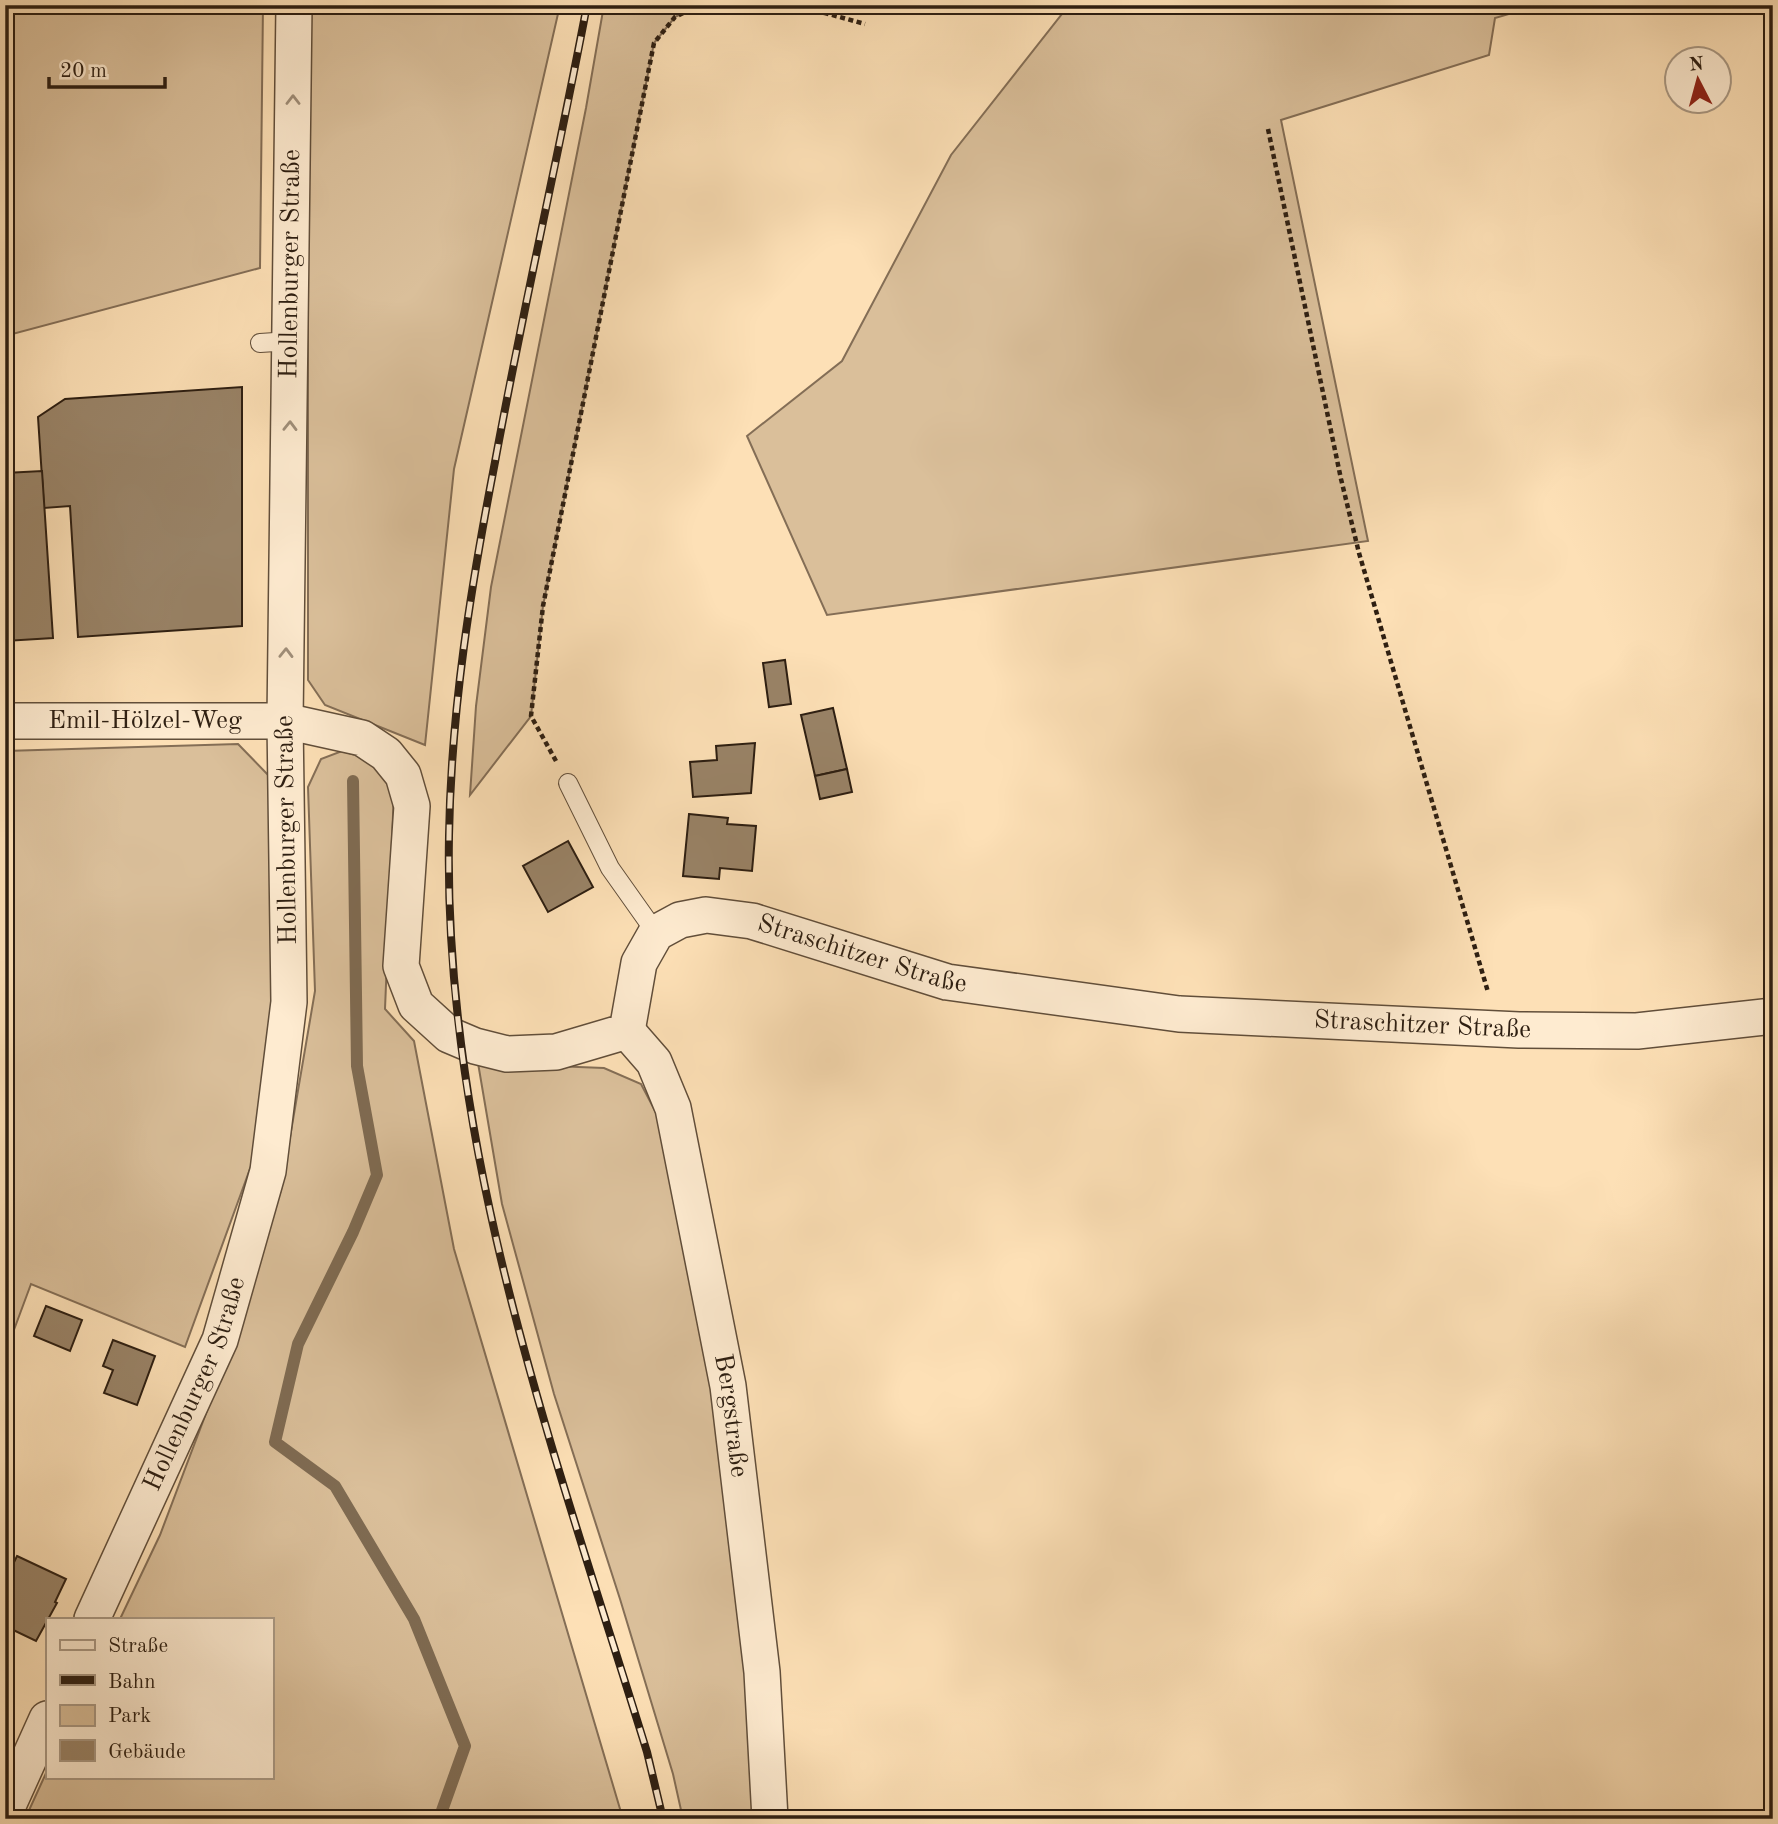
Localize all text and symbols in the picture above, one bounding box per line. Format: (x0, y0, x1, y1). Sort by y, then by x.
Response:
scale bar (49, 46, 164, 90)
north arrow (1662, 46, 1732, 116)
text: N (1688, 55, 1705, 76)
text: 20 m (60, 61, 107, 82)
one-way arrow (285, 94, 301, 105)
street label: Hollenburger Straße (276, 149, 305, 379)
one-way arrow (282, 420, 297, 431)
one-way arrow (278, 647, 294, 658)
street label: Emil-Hölzel-Weg (48, 708, 242, 734)
street label: Hollenburger Straße (272, 715, 302, 945)
street label: Straschitzer Straße (754, 911, 968, 998)
street label: Straschitzer Straße (1313, 1007, 1531, 1043)
street label: Hollenburger Straße (139, 1274, 250, 1495)
street label: Bergstraße (709, 1352, 752, 1479)
legend (46, 1618, 273, 1778)
text: Straße (108, 1636, 168, 1657)
text: Bahn (108, 1672, 156, 1693)
text: Park (108, 1706, 151, 1727)
text: Gebäude (108, 1742, 186, 1763)

